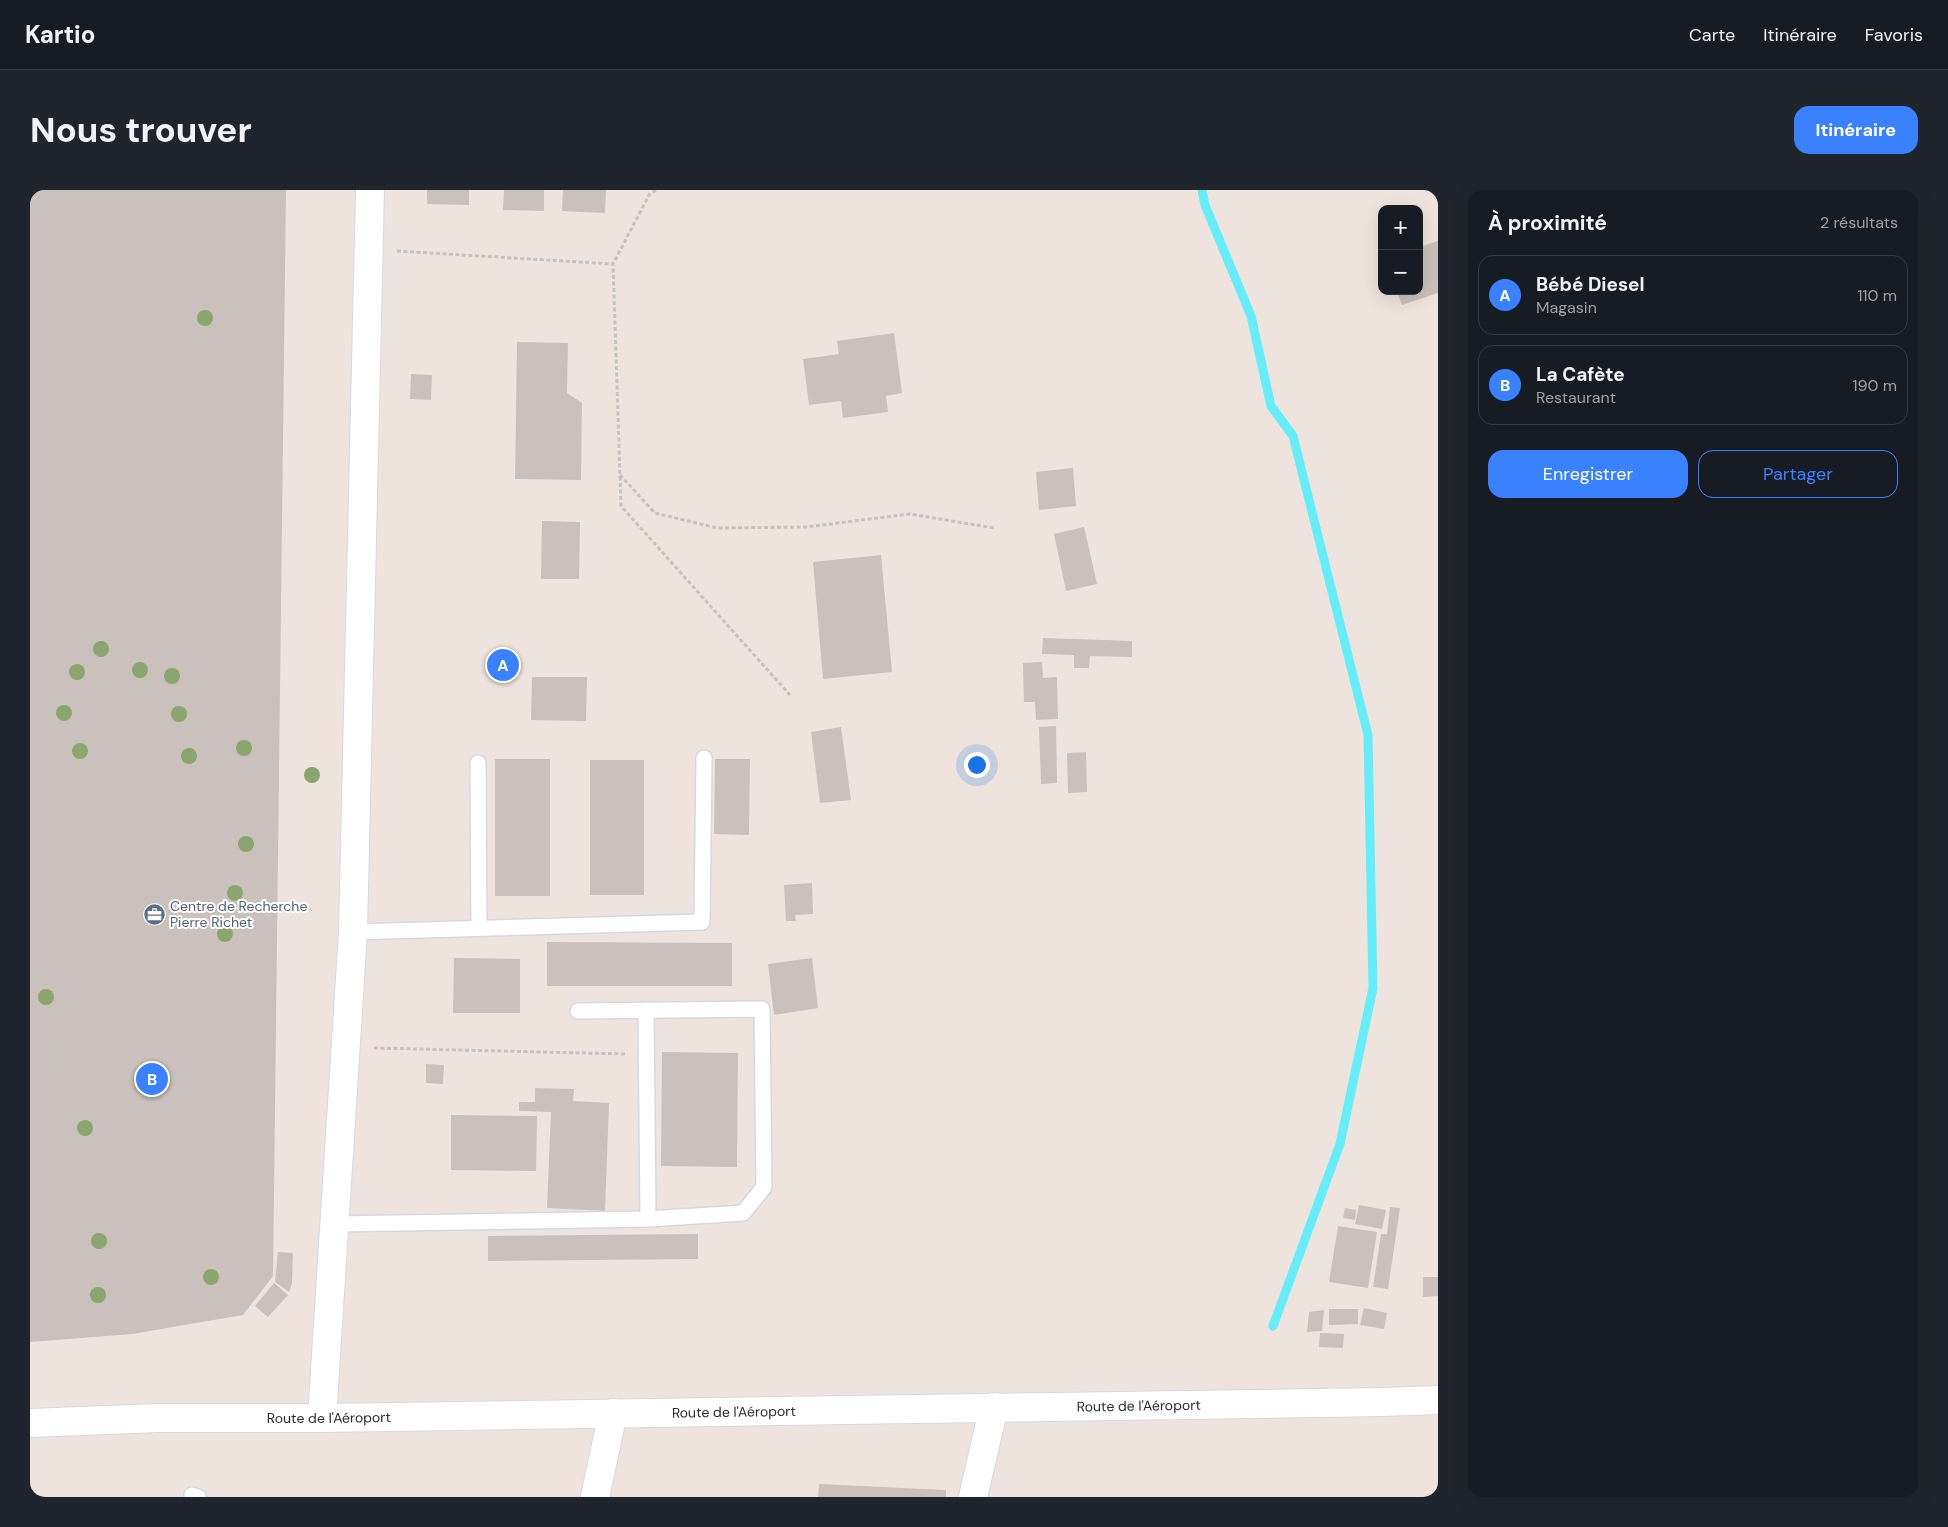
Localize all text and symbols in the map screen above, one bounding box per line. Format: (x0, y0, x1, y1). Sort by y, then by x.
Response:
text: Kartio (25, 19, 95, 50)
text: Carte (1689, 23, 1735, 47)
text: Itinéraire (1763, 23, 1837, 47)
text: Favoris (1865, 23, 1923, 47)
button: Itinéraire (1794, 106, 1918, 154)
text: Nous trouver (30, 107, 252, 153)
map controls (1378, 205, 1423, 295)
button: + (1378, 205, 1423, 250)
text: À proximité (1488, 209, 1607, 237)
text: 2 résultats (1820, 212, 1898, 233)
button: − (1378, 250, 1423, 295)
text: Bébé Diesel (1536, 272, 1645, 297)
text: A (1499, 285, 1511, 306)
text: 110 m (1858, 285, 1897, 306)
text: Magasin (1536, 297, 1597, 318)
text: La Cafète (1536, 362, 1625, 387)
text: B (1500, 375, 1510, 396)
text: 190 m (1853, 375, 1897, 396)
text: Restaurant (1536, 387, 1616, 408)
button: Enregistrer (1488, 450, 1688, 498)
button: Partager (1698, 450, 1898, 498)
pin: A (487, 646, 519, 684)
your location (964, 752, 990, 778)
place label: Centre de Recherche Pierre Richet (170, 897, 307, 931)
office icon: Centre de Recherche Pierre Richet (142, 902, 166, 926)
pin: B (136, 1060, 168, 1098)
street label: Route de l'Aéroport (1077, 1396, 1201, 1416)
street label: Route de l'Aéroport (672, 1402, 796, 1422)
street label: Route de l'Aéroport (267, 1408, 391, 1427)

